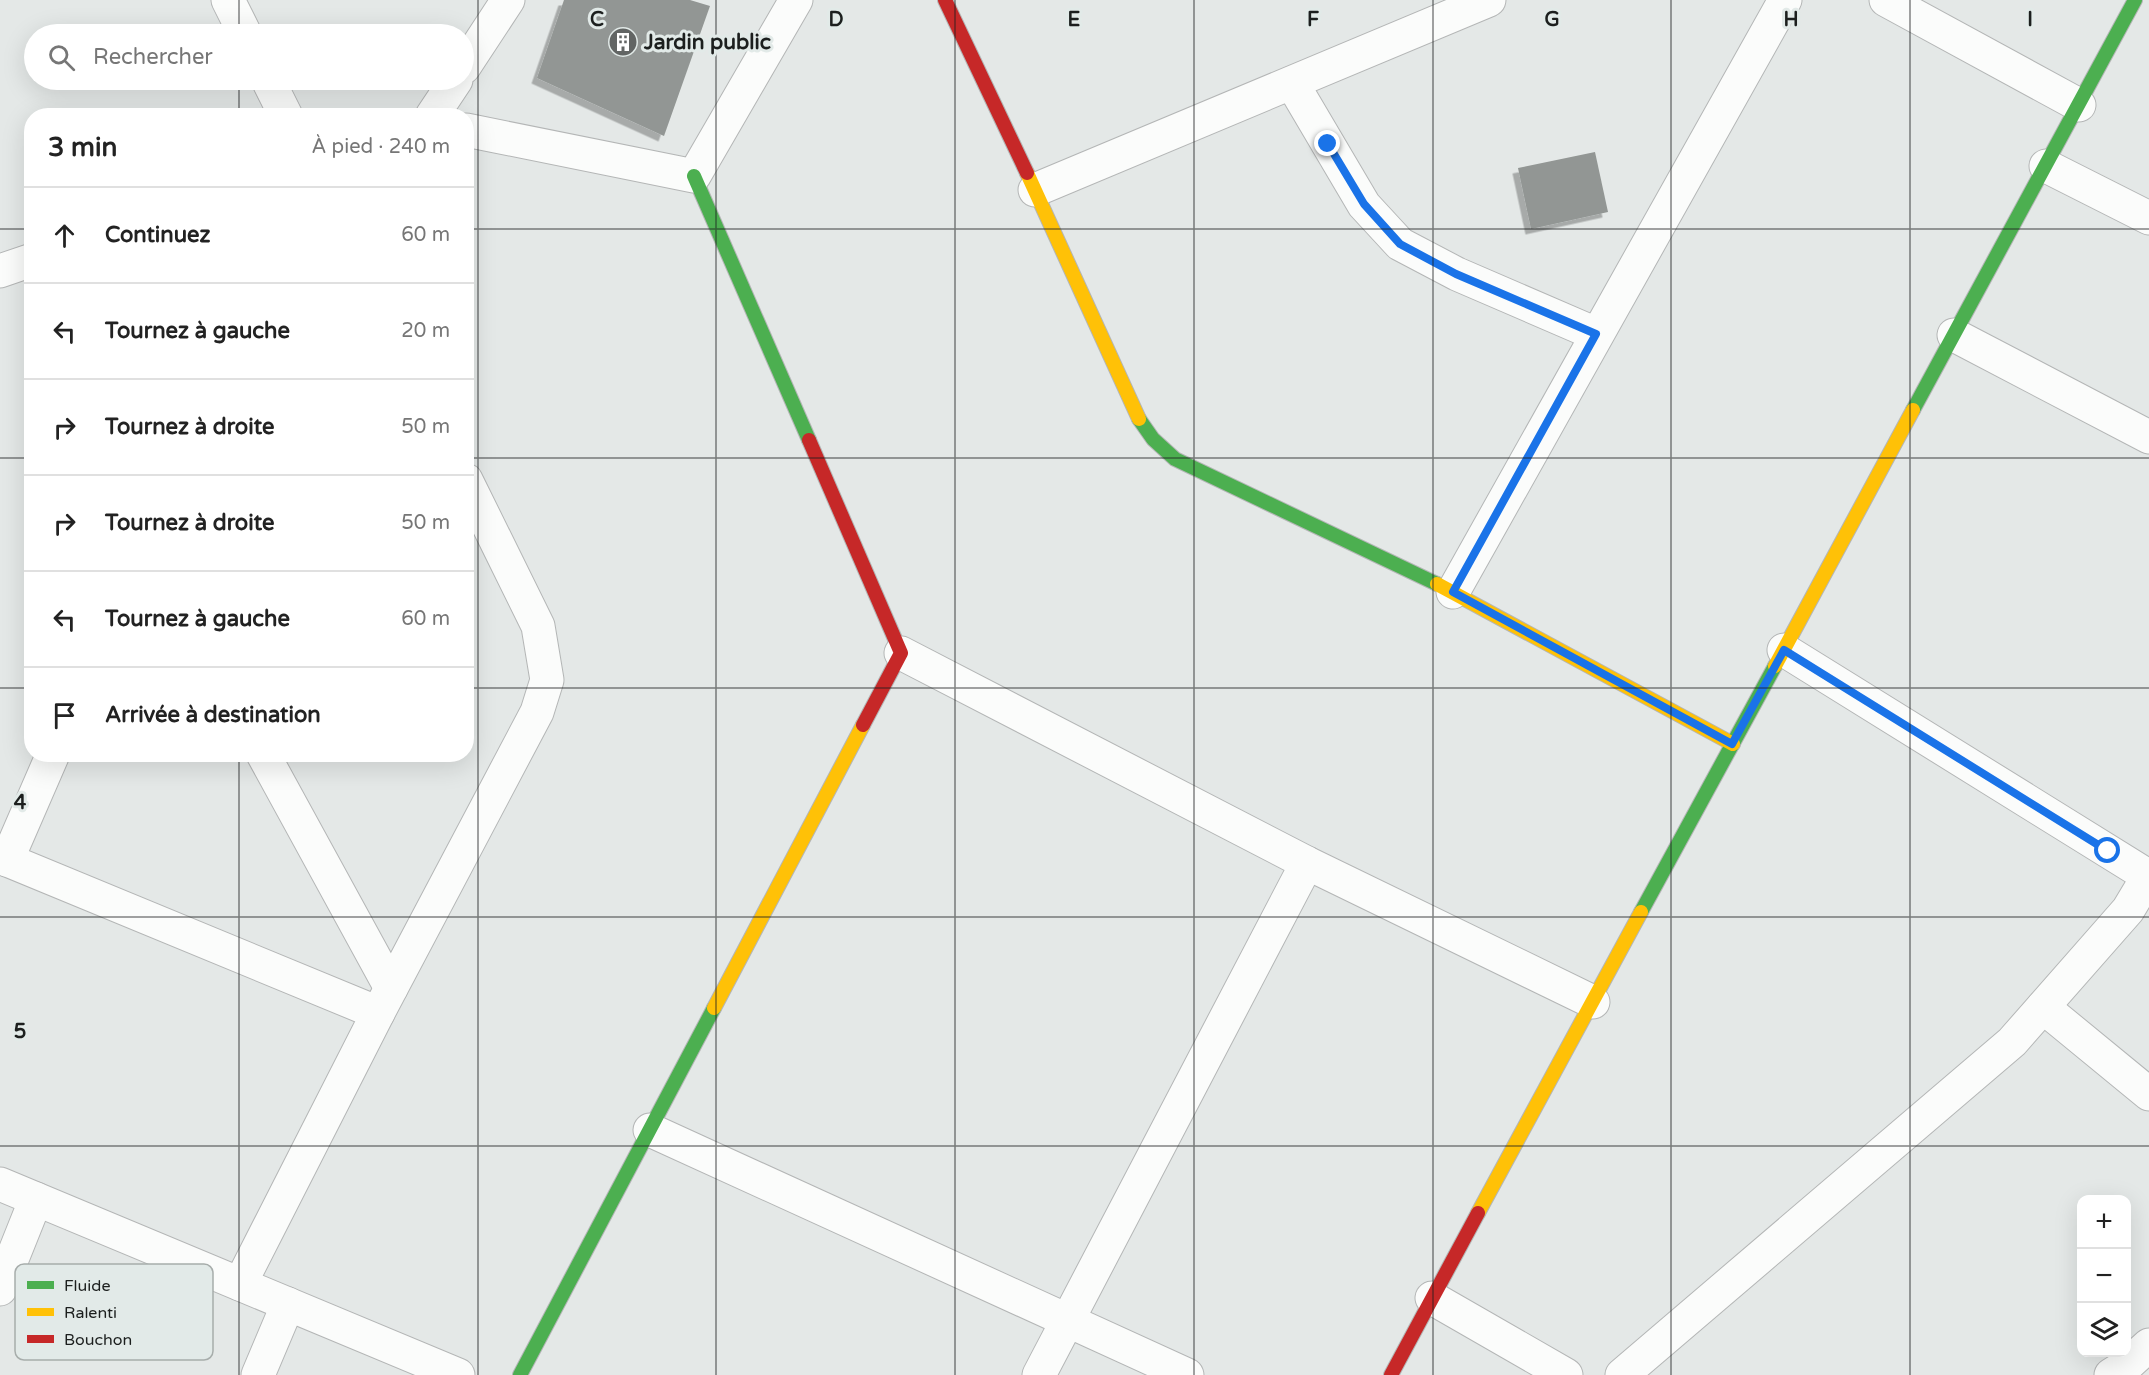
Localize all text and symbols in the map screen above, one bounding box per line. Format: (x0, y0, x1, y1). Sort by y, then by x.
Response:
text: C (590, 8, 604, 32)
text: D (828, 8, 844, 32)
text: E (1068, 8, 1081, 32)
text: F (1307, 8, 1319, 32)
text: G (1544, 8, 1560, 32)
text: H (1783, 8, 1799, 32)
text: I (2027, 8, 2033, 32)
search box (24, 24, 474, 90)
building icon: Jardin public (607, 26, 639, 58)
place label: Jardin public (643, 30, 771, 55)
icon: search (45, 41, 78, 74)
text: Rechercher (93, 44, 213, 70)
route end (1314, 130, 1340, 156)
text: 3 min (48, 132, 117, 163)
text: À pied · 240 m (312, 135, 450, 159)
icon: ahead (48, 219, 81, 252)
text: Continuez (105, 222, 210, 248)
text: 60 m (401, 223, 450, 247)
icon: left (48, 315, 81, 348)
text: Tournez à gauche (105, 318, 290, 344)
text: 20 m (401, 319, 450, 343)
icon: right (48, 411, 81, 444)
text: Tournez à droite (105, 414, 274, 440)
text: 50 m (401, 415, 450, 439)
icon: right (48, 507, 81, 540)
text: Tournez à droite (105, 510, 274, 536)
text: 50 m (401, 511, 450, 535)
icon: left (48, 603, 81, 636)
text: Tournez à gauche (105, 606, 290, 632)
text: 60 m (401, 607, 450, 631)
icon: arrive (48, 699, 81, 732)
text: Arrivée à destination (105, 702, 321, 728)
text: 4 (14, 791, 27, 815)
route start (2094, 837, 2120, 863)
text: 5 (14, 1020, 26, 1044)
map controls (2077, 1195, 2131, 1357)
button: + (2077, 1195, 2131, 1249)
button: − (2077, 1249, 2131, 1303)
legend (15, 1264, 213, 1360)
text: Fluide (64, 1276, 110, 1296)
text: Ralenti (64, 1303, 117, 1323)
button: layers (2077, 1303, 2131, 1357)
text: Bouchon (64, 1330, 132, 1350)

